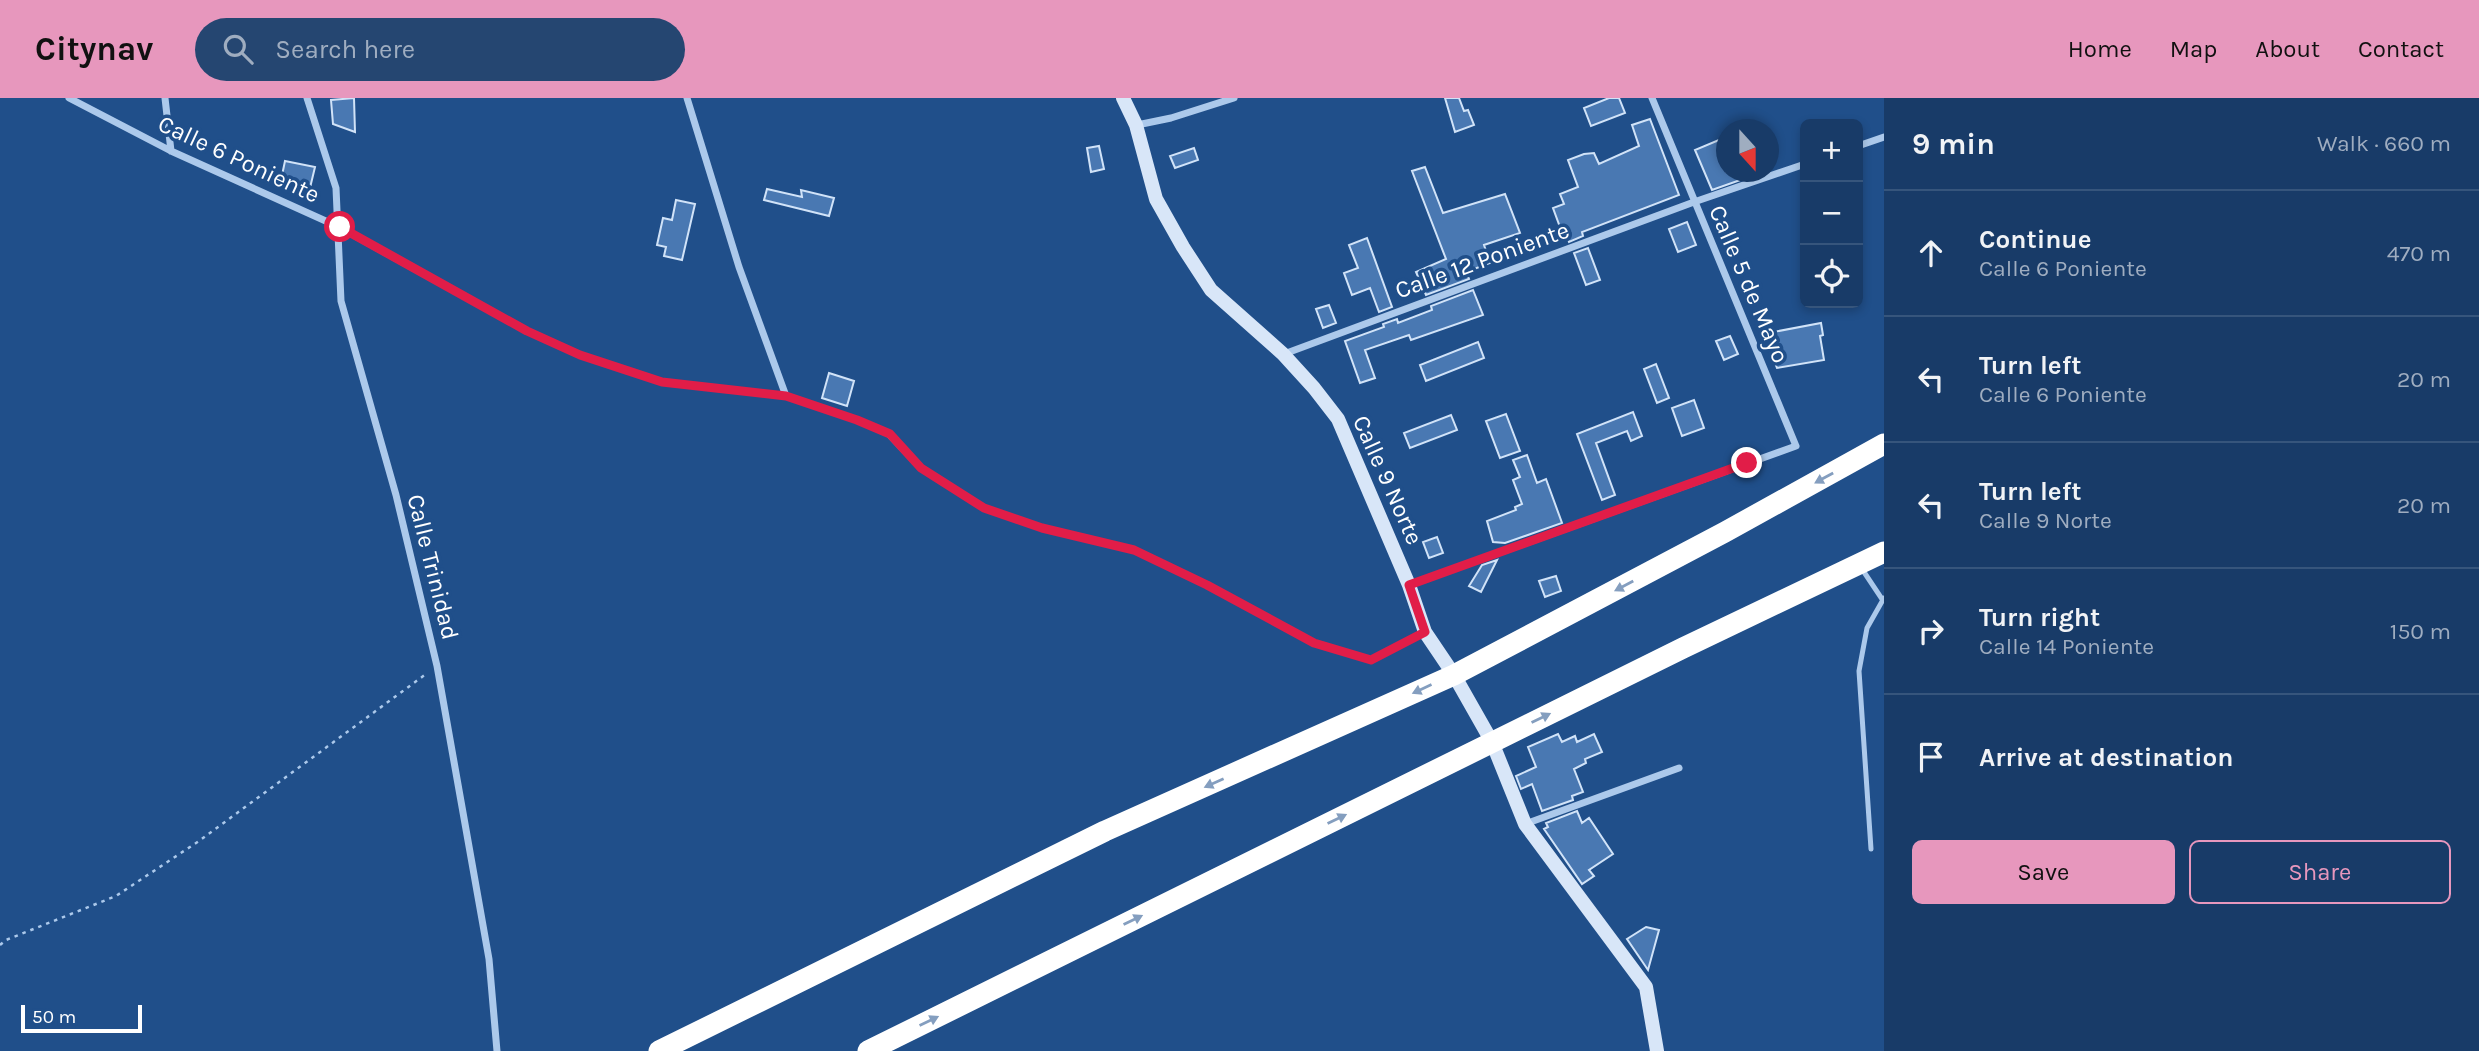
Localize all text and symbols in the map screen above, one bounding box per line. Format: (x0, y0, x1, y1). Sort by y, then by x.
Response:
search box (195, 18, 685, 81)
text: Citynav (35, 30, 153, 68)
icon: search (219, 30, 257, 68)
text: Search here (275, 34, 415, 65)
text: Home (2068, 35, 2132, 63)
text: Map (2170, 35, 2217, 63)
text: About (2255, 35, 2320, 63)
text: Contact (2358, 35, 2444, 63)
street label: Calle 6 Poniente (154, 109, 324, 209)
north arrow (1716, 119, 1779, 182)
map controls (1800, 119, 1863, 308)
button: + (1800, 119, 1863, 182)
text: 9 min (1912, 126, 1995, 162)
text: Walk · 660 m (2317, 130, 2451, 157)
button: − (1800, 182, 1863, 245)
street label: Calle 5 de Mayo (1703, 201, 1795, 367)
route start (324, 211, 355, 242)
street label: Calle 12 Poniente (1391, 216, 1573, 304)
text: Continue (1979, 224, 2091, 255)
icon: ahead (1912, 234, 1950, 272)
text: 470 m (2387, 240, 2451, 267)
button: locate (1800, 245, 1863, 308)
text: Calle 6 Poniente (1979, 255, 2147, 282)
text: Turn left (1979, 350, 2081, 381)
icon: left (1912, 360, 1950, 398)
text: 20 m (2397, 366, 2451, 393)
text: Calle 6 Poniente (1979, 381, 2147, 408)
street label: Calle 9 Norte (1347, 411, 1429, 549)
route end (1731, 447, 1762, 478)
one-way arrow (1814, 471, 1834, 483)
text: Turn left (1979, 476, 2081, 507)
icon: left (1912, 486, 1950, 524)
street label: Calle Trinidad (401, 491, 465, 643)
text: 20 m (2397, 492, 2451, 519)
text: Calle 9 Norte (1979, 507, 2112, 534)
one-way arrow (1614, 580, 1634, 591)
text: Turn right (1979, 602, 2100, 633)
icon: right (1912, 612, 1950, 650)
text: 150 m (2390, 618, 2451, 645)
text: Calle 14 Poniente (1979, 633, 2154, 660)
one-way arrow (1412, 683, 1432, 695)
one-way arrow (1531, 712, 1551, 723)
icon: arrive (1912, 738, 1950, 776)
text: Arrive at destination (1979, 742, 2233, 773)
one-way arrow (1204, 778, 1225, 789)
one-way arrow (1327, 814, 1347, 825)
button: Save (1912, 840, 2175, 904)
button: Share (2189, 840, 2451, 904)
one-way arrow (1123, 914, 1143, 925)
scale bar (21, 1002, 142, 1034)
text: 50 m (32, 1006, 76, 1028)
one-way arrow (919, 1015, 939, 1026)

